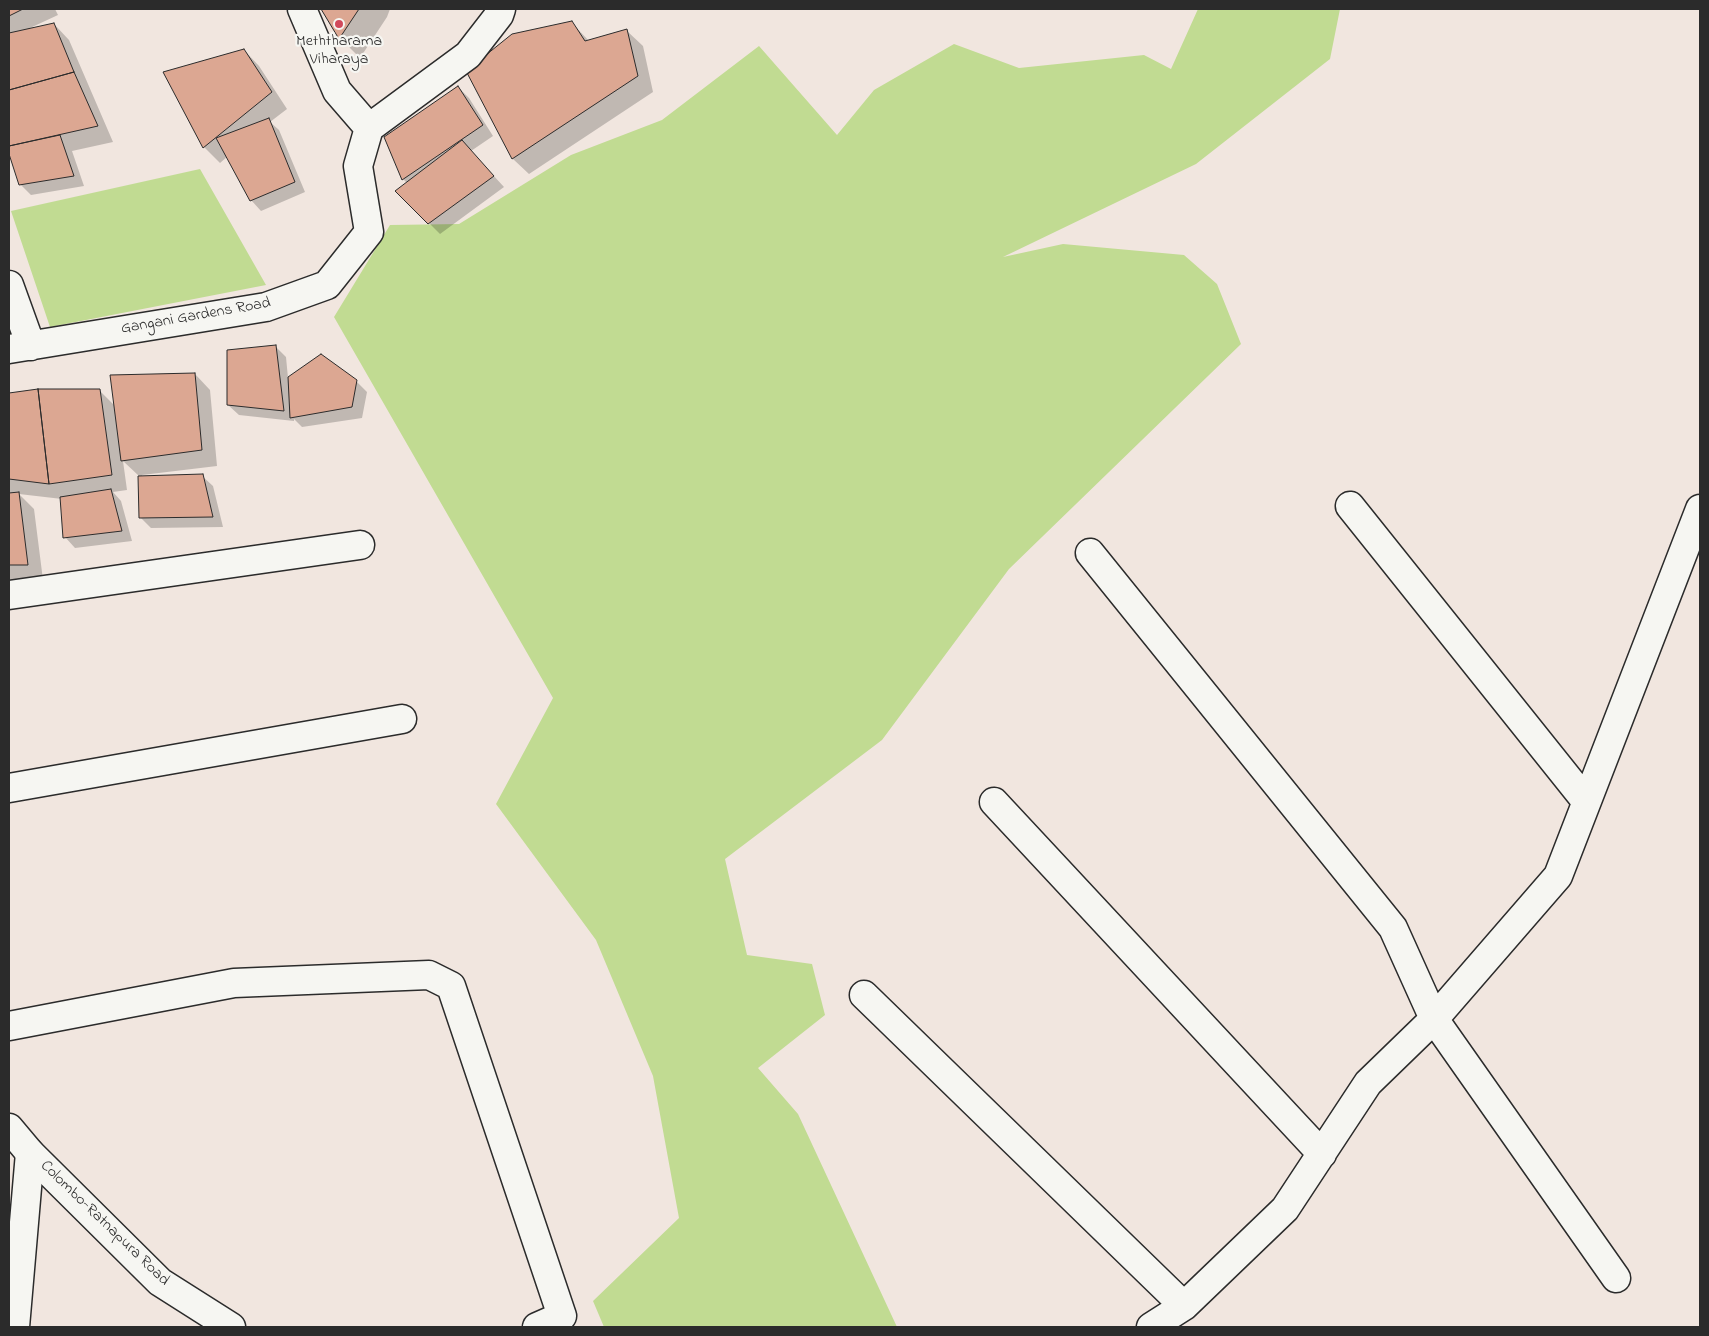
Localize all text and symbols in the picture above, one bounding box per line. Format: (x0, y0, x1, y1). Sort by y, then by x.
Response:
marker: Meththarama Viharaya (333, 18, 345, 30)
place label: Meththarama Viharaya (296, 32, 382, 70)
street label: Gangani Gardens Road (120, 294, 272, 340)
street label: Colombo-Ratnapura Road (35, 1157, 173, 1291)

